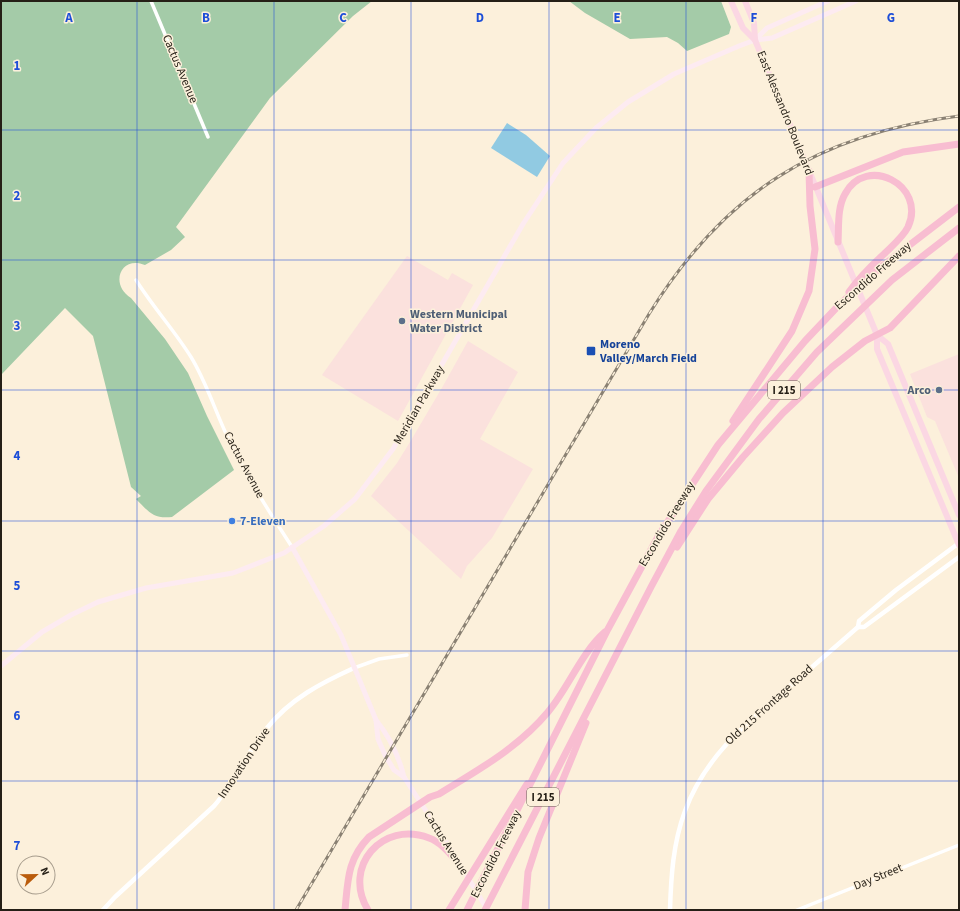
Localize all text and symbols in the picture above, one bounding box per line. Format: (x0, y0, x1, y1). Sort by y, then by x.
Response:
text: A (64, 9, 73, 27)
text: B (202, 9, 210, 27)
text: C (339, 9, 347, 27)
text: D (476, 9, 484, 27)
text: E (613, 9, 621, 27)
text: F (751, 9, 758, 27)
text: G (887, 9, 895, 27)
street label: Cactus Avenue (158, 32, 202, 106)
street label: East Alessandro Boulevard (752, 48, 818, 178)
text: 1 (14, 57, 21, 75)
text: 2 (14, 187, 21, 205)
street label: Escondido Freeway (831, 238, 915, 314)
place label: Western Municipal Water District (410, 306, 508, 337)
marker: Western Municipal Water District (397, 316, 407, 326)
text: 3 (14, 317, 21, 335)
place label: Moreno Valley/March Field (599, 336, 697, 367)
marker: Moreno Valley/March Field (585, 345, 597, 357)
street label: Meridian Parkway (389, 362, 449, 448)
road number: I 215 (768, 381, 800, 399)
place label: Arco (907, 382, 931, 399)
marker: Arco (934, 385, 944, 395)
street label: Cactus Avenue (219, 429, 269, 501)
text: 4 (14, 447, 21, 465)
street label: Escondido Freeway (635, 478, 699, 570)
place label: 7-Eleven (240, 513, 286, 530)
marker: 7-Eleven (227, 516, 237, 526)
text: 5 (14, 577, 21, 595)
street label: Old 215 Frontage Road (721, 661, 817, 749)
text: 6 (14, 707, 21, 725)
street label: Innovation Drive (214, 724, 274, 802)
road number: I 215 (527, 788, 559, 806)
street label: Cactus Avenue (419, 807, 473, 879)
street label: Escondido Freeway (466, 807, 526, 901)
text: 7 (14, 837, 21, 855)
north arrow (16, 855, 56, 895)
street label: Day Street (851, 859, 905, 895)
text: N (36, 865, 53, 878)

